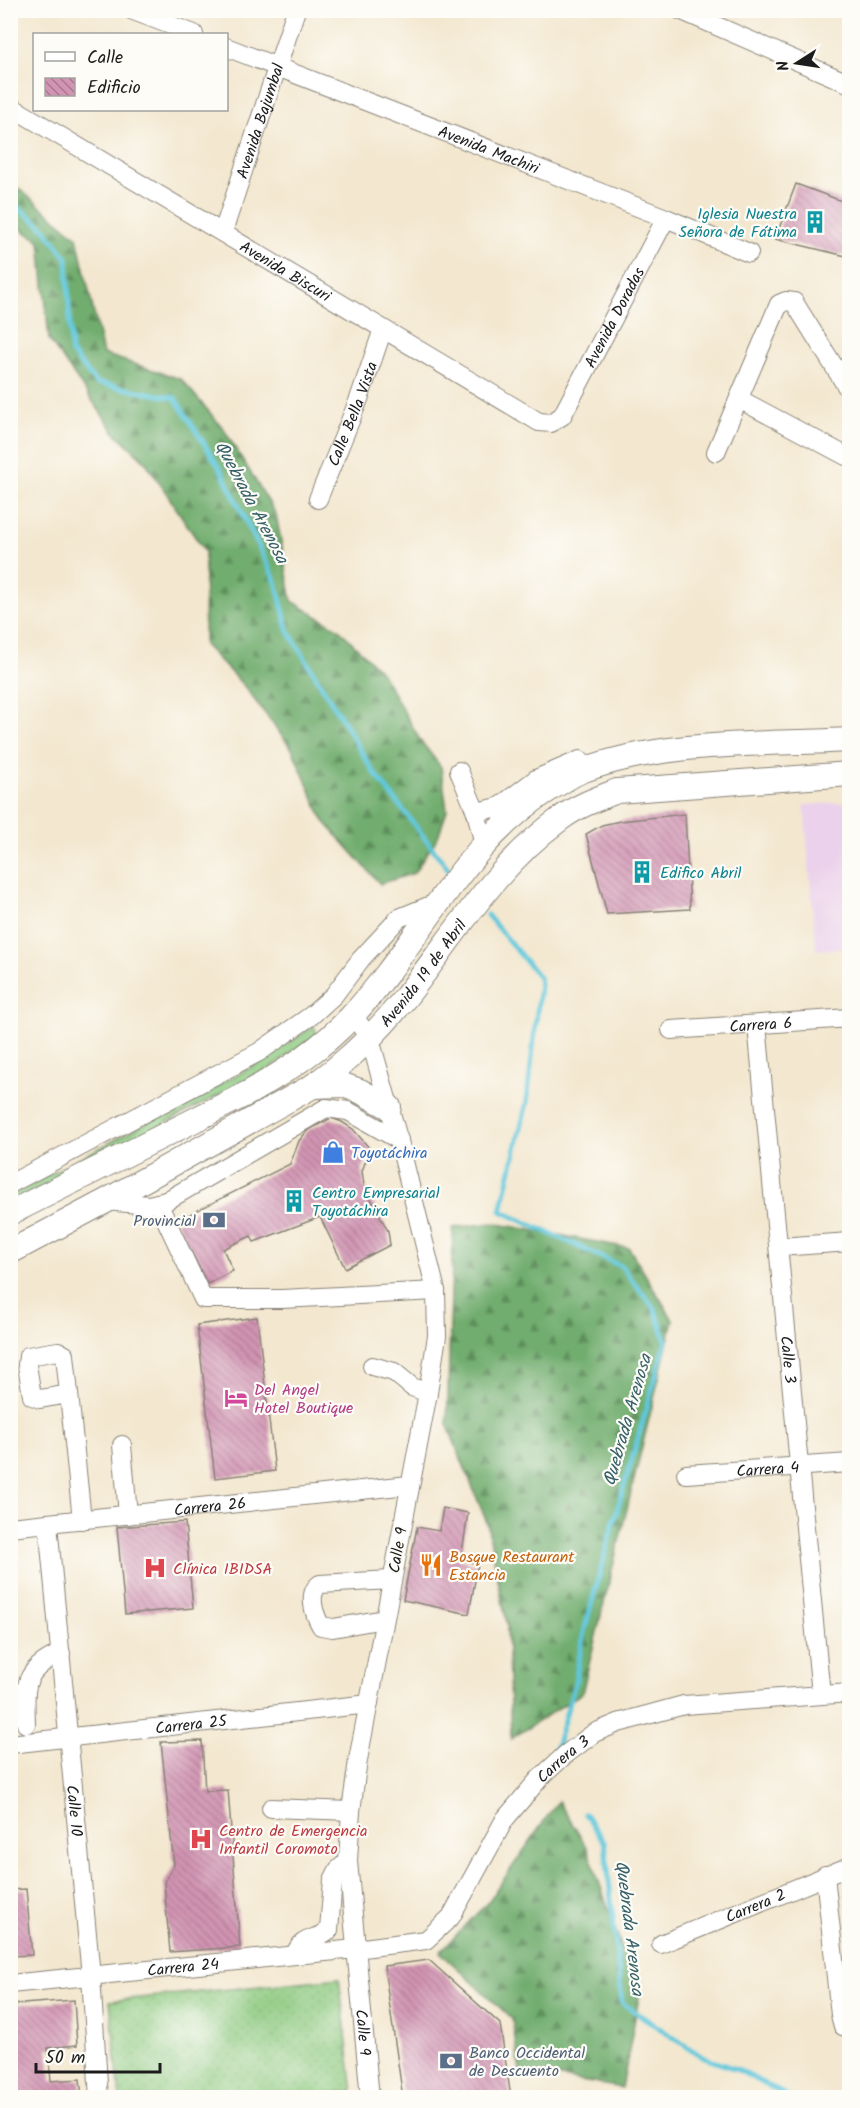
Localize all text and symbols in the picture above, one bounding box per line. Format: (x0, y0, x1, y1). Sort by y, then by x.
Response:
legend (33, 33, 228, 111)
north arrow (767, 33, 827, 93)
text: Calle (87, 44, 123, 73)
text: N (771, 58, 797, 73)
street label: Avenida Bajumbal (230, 60, 292, 182)
text: Edificio (87, 74, 141, 103)
street label: Avenida Machiri (434, 120, 544, 182)
place label: Iglesia Nuestra Señora de Fátima (679, 202, 797, 245)
building icon: Iglesia Nuestra Señora de Fátima (802, 209, 828, 235)
street label: Avenida Biscuri (234, 235, 336, 310)
street label: Avenida Doradas (578, 263, 652, 373)
street label: Calle Bella Vista (322, 358, 385, 470)
water label: Quebrada Arenosa (206, 436, 296, 571)
building icon: Edifico Abril (629, 859, 655, 885)
place label: Edifico Abril (660, 861, 742, 886)
street label: Avenida 19 de Abril (375, 915, 474, 1033)
street label: Carrera 6 (729, 1011, 793, 1040)
shop icon: Toyotáchira (320, 1139, 346, 1165)
place label: Toyotáchira (351, 1141, 428, 1166)
place label: Centro Empresarial Toyotáchira (312, 1181, 440, 1224)
building icon: Centro Empresarial Toyotáchira (281, 1188, 307, 1214)
bank icon: Provincial (201, 1207, 227, 1233)
place label: Provincial (133, 1209, 196, 1234)
street label: Calle 3 (773, 1335, 802, 1385)
water label: Quebrada Arenosa (596, 1350, 662, 1490)
place label: Del Angel Hotel Boutique (254, 1378, 353, 1421)
hotel icon: Del Angel Hotel Boutique (223, 1385, 249, 1411)
street label: Carrera 4 (736, 1455, 800, 1485)
street label: Carrera 26 (173, 1491, 247, 1524)
street label: Calle 9 (382, 1525, 415, 1575)
place label: Bosque Restaurant Estancia (449, 1545, 575, 1588)
restaurant icon: Bosque Restaurant Estancia (418, 1552, 444, 1578)
hospital icon: Clínica IBIDSA (142, 1555, 168, 1581)
place label: Clínica IBIDSA (173, 1557, 273, 1582)
street label: Carrera 25 (154, 1709, 230, 1742)
street label: Carrera 3 (531, 1730, 595, 1790)
street label: Calle 10 (59, 1784, 89, 1838)
place label: Centro de Emergencia Infantil Coromoto (219, 1819, 367, 1862)
hospital icon: Centro de Emergencia Infantil Coromoto (188, 1826, 214, 1852)
water label: Quebrada Arenosa (606, 1859, 651, 1999)
street label: Carrera 2 (722, 1883, 790, 1930)
street label: Carrera 24 (146, 1952, 221, 1984)
street label: Calle 9 (348, 2008, 377, 2057)
scale bar (36, 2036, 160, 2074)
place label: Banco Occidental de Descuento (469, 2041, 585, 2084)
text: 50 m (45, 2044, 85, 2073)
bank icon: Banco Occidental de Descuento (438, 2048, 464, 2074)

